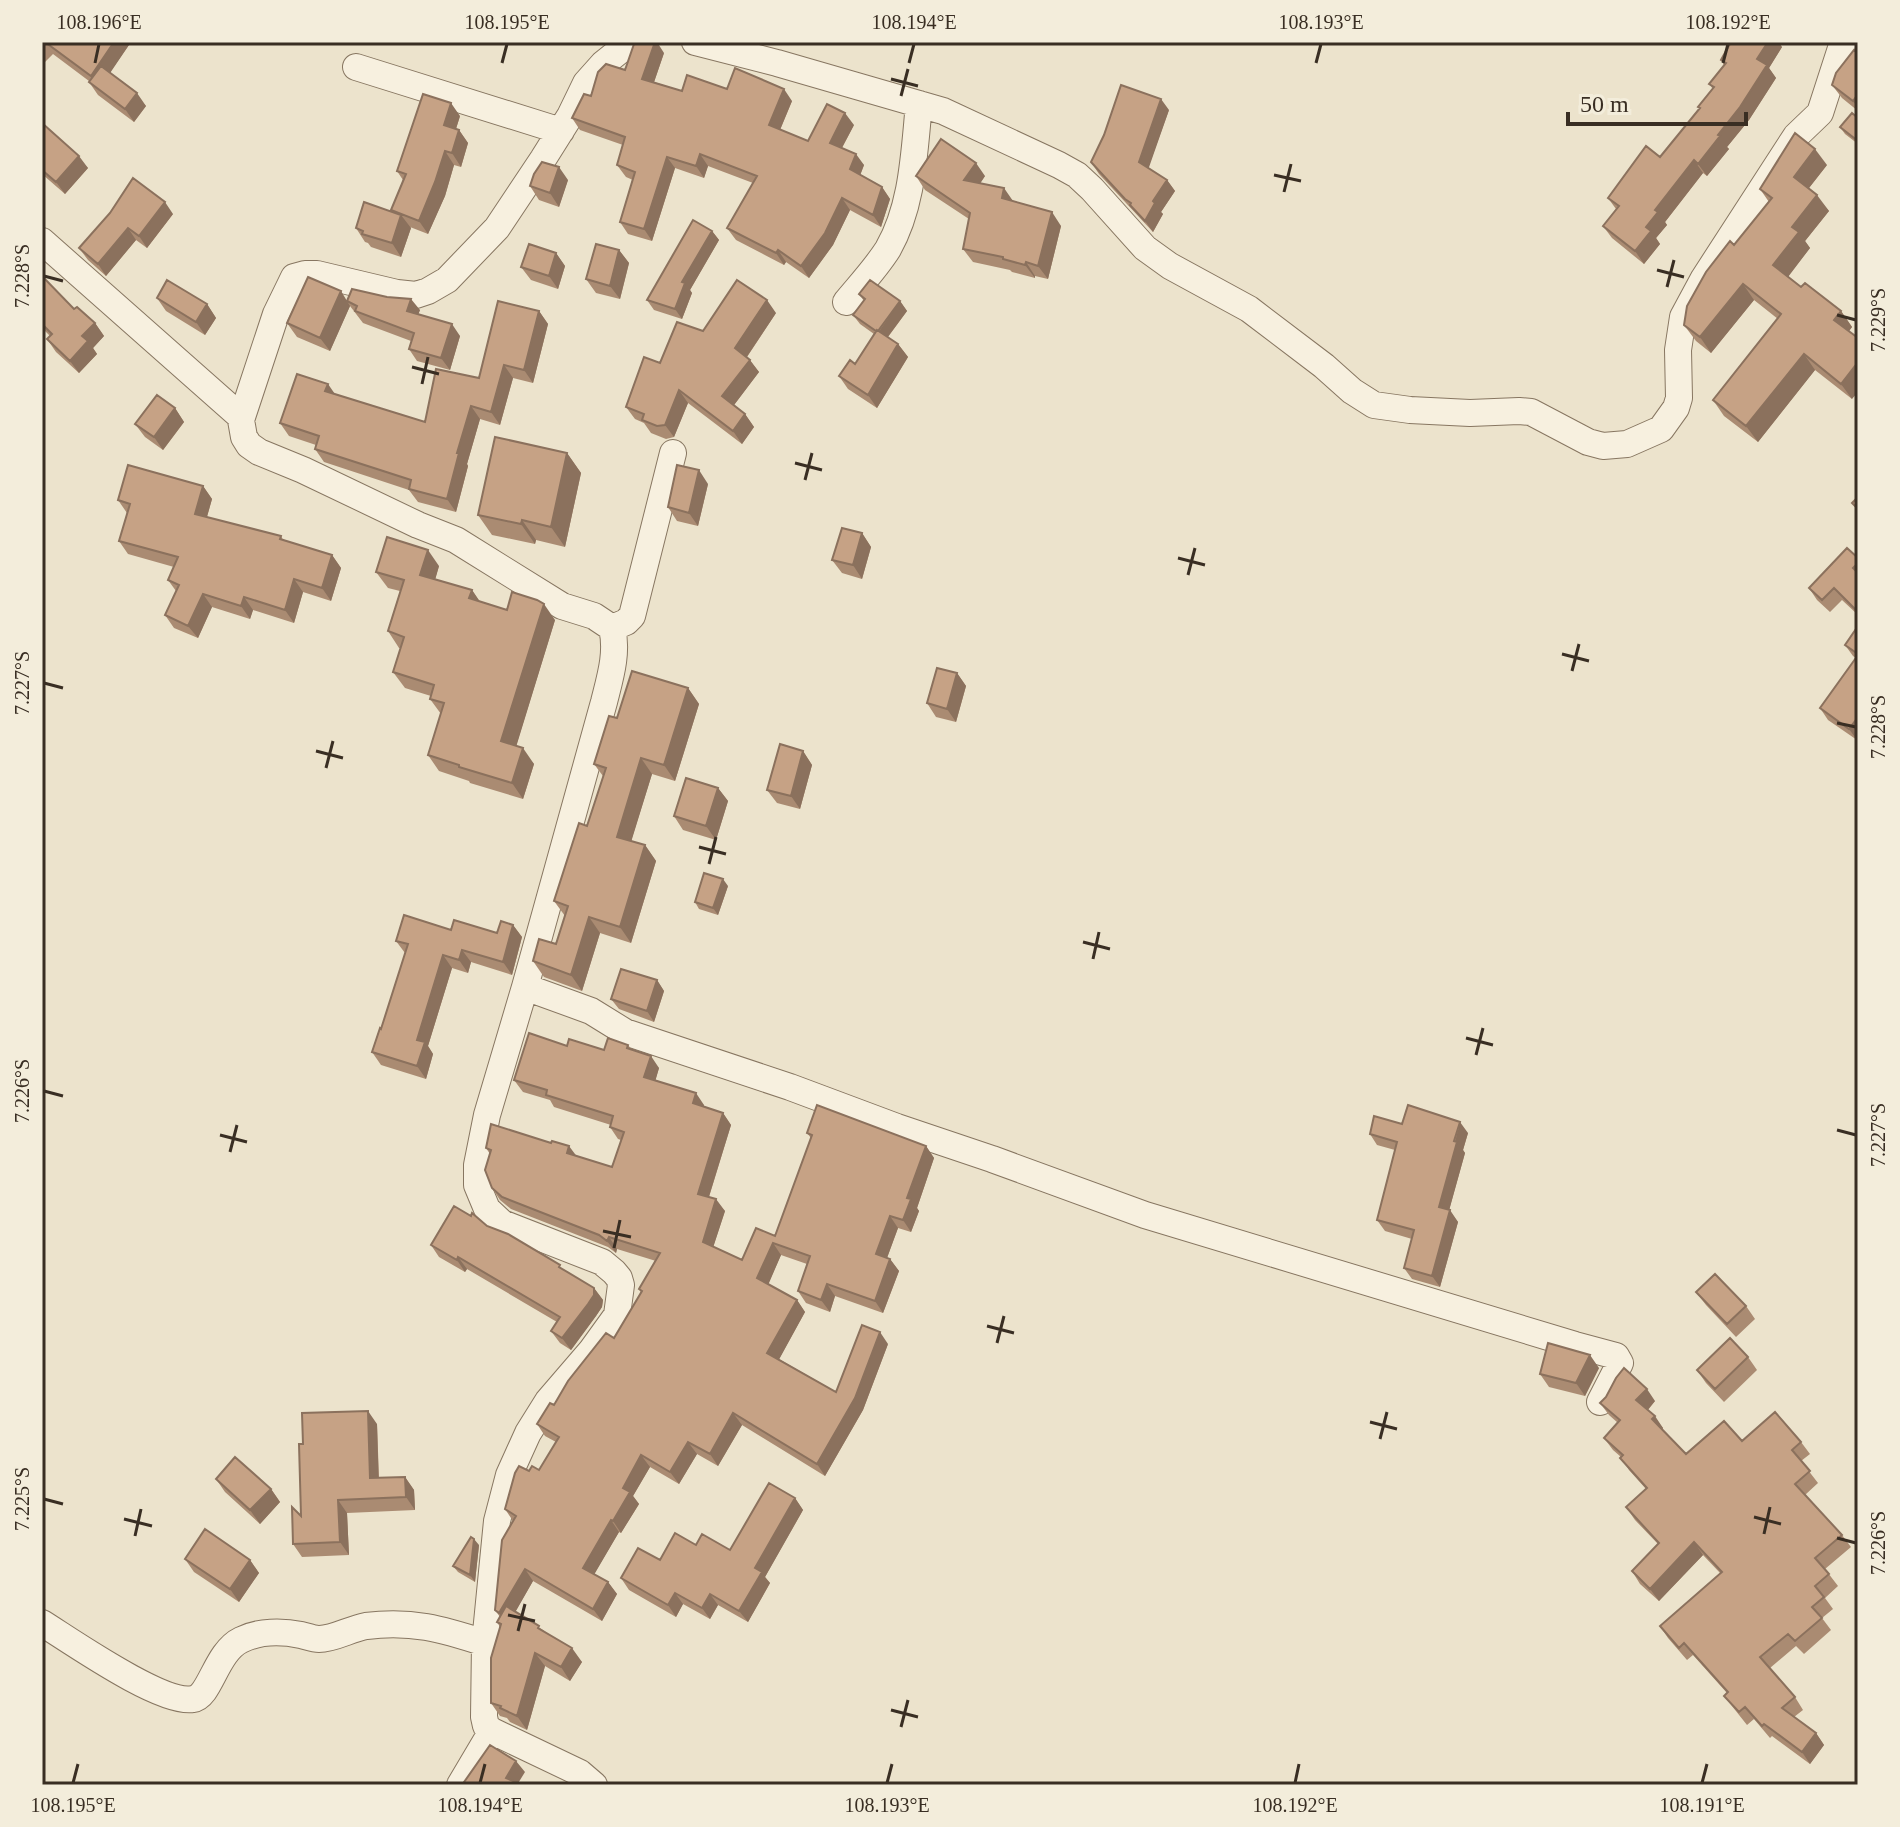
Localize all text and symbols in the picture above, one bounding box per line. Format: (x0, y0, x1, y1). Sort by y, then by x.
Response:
text: 108.196°E (56, 11, 142, 33)
text: 108.195°E (464, 11, 550, 33)
text: 108.194°E (871, 11, 957, 33)
text: 108.193°E (1278, 11, 1364, 33)
text: 108.192°E (1685, 11, 1771, 33)
scale bar (1568, 76, 1746, 126)
text: 50 m (1580, 91, 1629, 117)
text: 7.228°S (11, 244, 33, 308)
text: 7.229°S (1867, 288, 1889, 352)
text: 7.227°S (11, 651, 33, 715)
text: 7.228°S (1867, 695, 1889, 759)
text: 7.226°S (11, 1059, 33, 1123)
text: 7.227°S (1867, 1103, 1889, 1167)
text: 7.225°S (11, 1467, 33, 1531)
text: 7.226°S (1867, 1511, 1889, 1575)
text: 108.195°E (30, 1794, 116, 1816)
text: 108.194°E (437, 1794, 523, 1816)
text: 108.193°E (844, 1794, 930, 1816)
text: 108.192°E (1252, 1794, 1338, 1816)
text: 108.191°E (1659, 1794, 1745, 1816)

